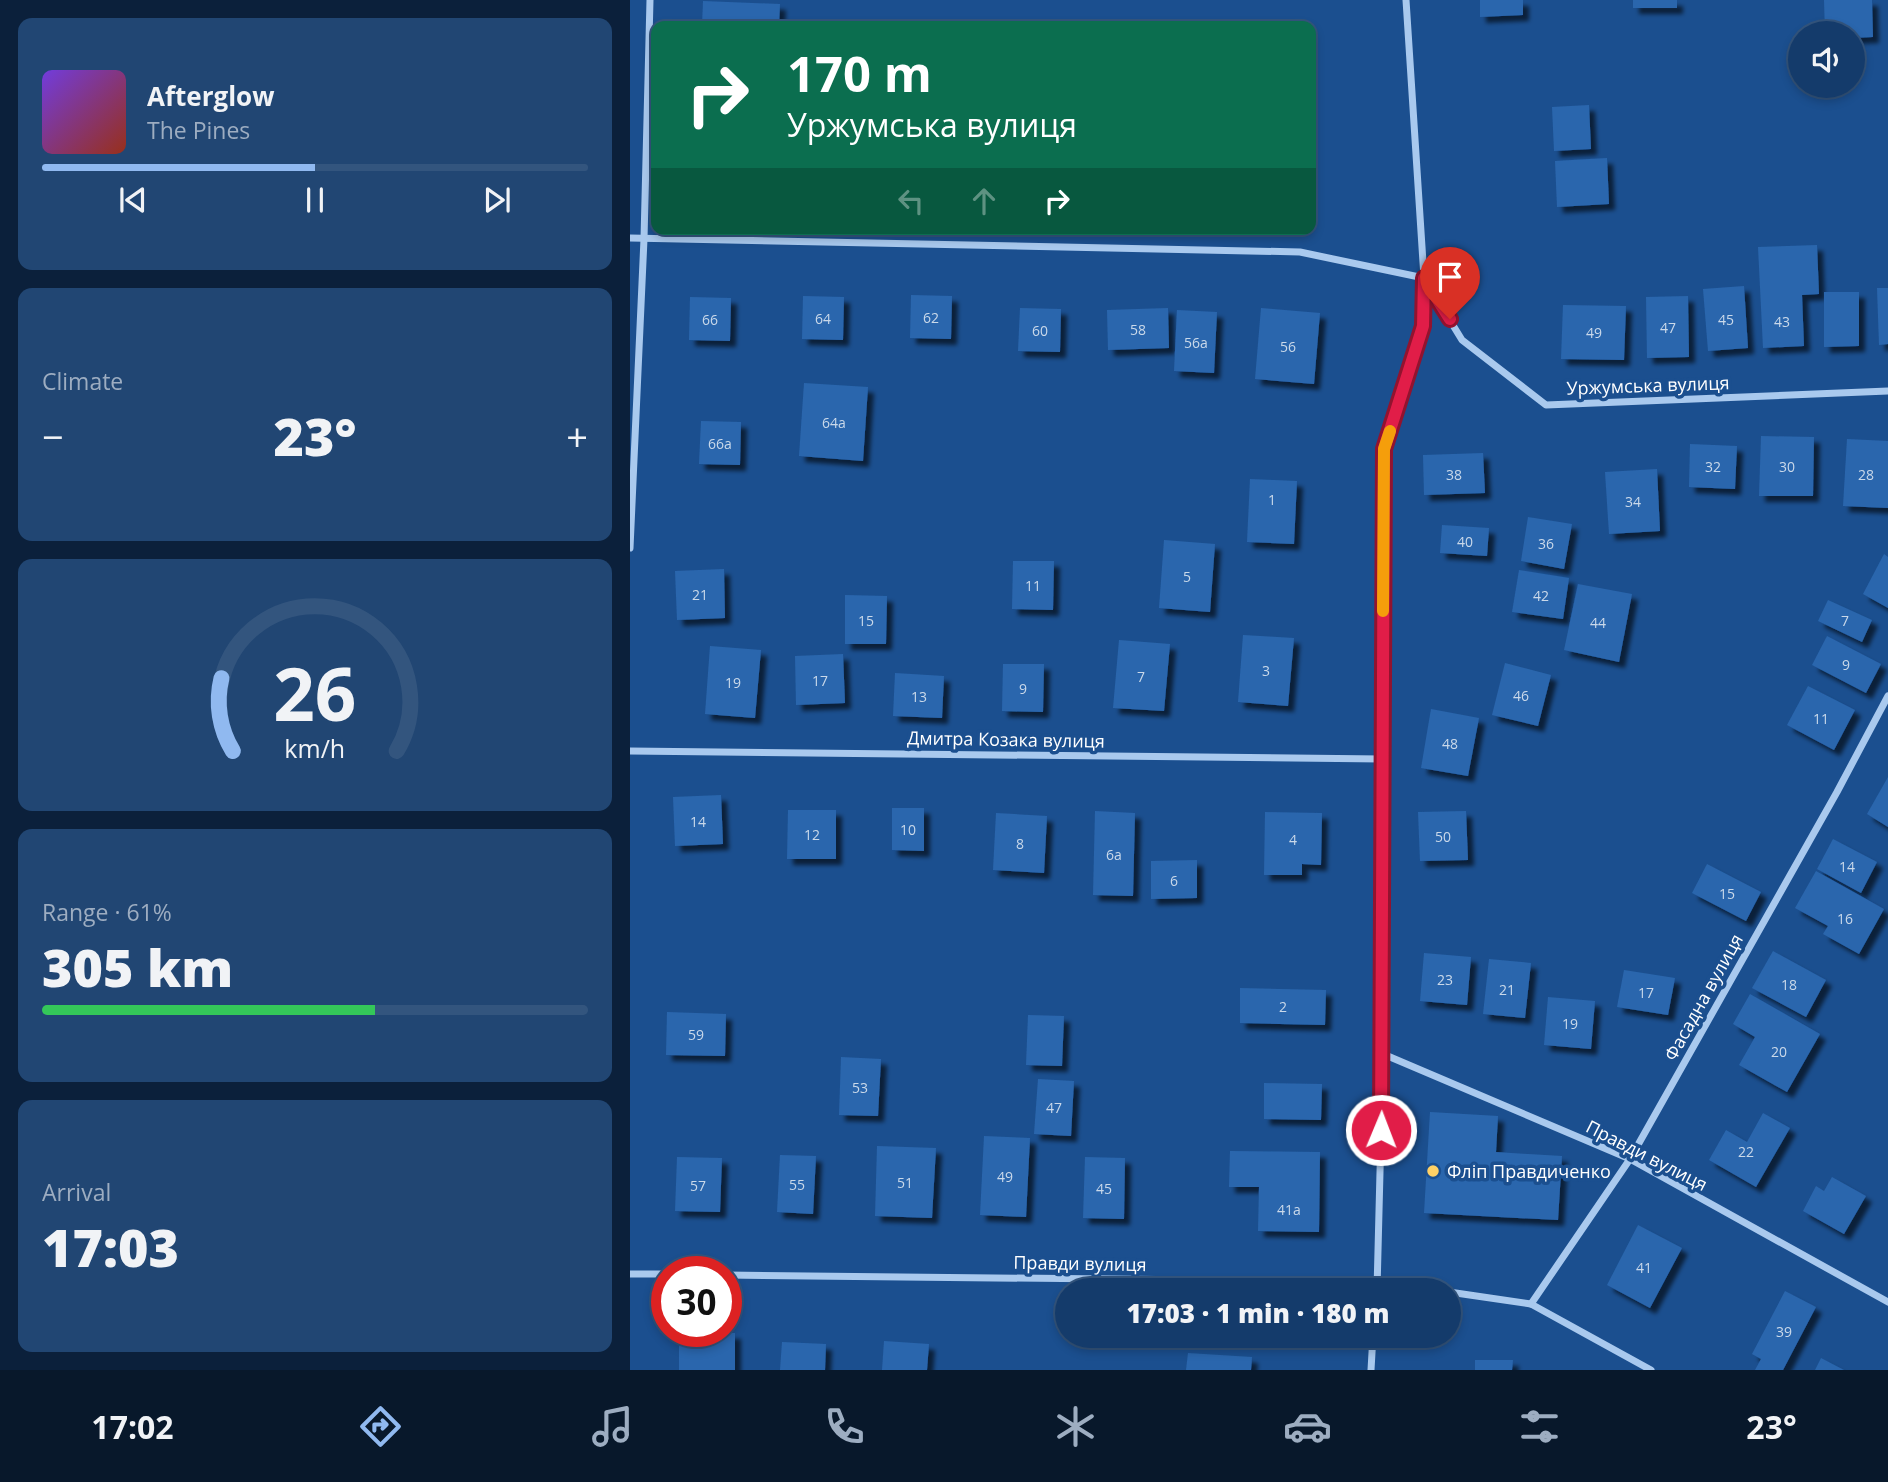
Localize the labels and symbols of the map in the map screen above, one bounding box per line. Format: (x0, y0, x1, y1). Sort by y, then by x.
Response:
pin (1420, 247, 1480, 319)
house number: 62 (923, 308, 939, 327)
house number: 64 (815, 309, 831, 328)
house number: 66 (702, 310, 718, 329)
house number: 45 (1718, 310, 1734, 329)
house number: 43 (1774, 312, 1790, 331)
house number: 47 (1660, 318, 1676, 337)
house number: 58 (1130, 320, 1146, 339)
house number: 60 (1032, 321, 1048, 340)
house number: 49 (1586, 323, 1602, 342)
house number: 56а (1184, 333, 1208, 352)
house number: 56 (1280, 337, 1296, 356)
street label: Уржумська вулиця (1566, 370, 1730, 400)
house number: 64а (822, 413, 846, 432)
house number: 66а (708, 434, 732, 453)
house number: 32 (1705, 457, 1721, 476)
house number: 30 (1779, 457, 1795, 476)
house number: 38 (1446, 465, 1462, 484)
house number: 28 (1858, 465, 1874, 484)
house number: 1 (1268, 490, 1276, 509)
house number: 34 (1625, 492, 1641, 511)
house number: 40 (1457, 532, 1473, 551)
house number: 36 (1538, 534, 1554, 553)
house number: 5 (1183, 567, 1191, 586)
house number: 11 (1025, 576, 1041, 595)
house number: 21 (692, 585, 708, 604)
house number: 42 (1533, 586, 1549, 605)
house number: 15 (858, 611, 874, 630)
house number: 7 (1841, 611, 1849, 630)
house number: 44 (1590, 613, 1606, 632)
house number: 9 (1842, 655, 1850, 674)
house number: 3 (1262, 661, 1270, 680)
house number: 7 (1137, 667, 1145, 686)
house number: 17 (812, 671, 828, 690)
house number: 19 (725, 673, 741, 692)
house number: 9 (1019, 679, 1027, 698)
house number: 46 (1513, 686, 1529, 705)
house number: 13 (911, 687, 927, 706)
house number: 11 (1813, 709, 1829, 728)
street label: Дмитра Козака вулиця (907, 725, 1105, 753)
house number: 48 (1442, 734, 1458, 753)
house number: 14 (690, 812, 706, 831)
house number: 10 (900, 820, 916, 839)
house number: 12 (804, 825, 820, 844)
house number: 50 (1435, 827, 1451, 846)
house number: 4 (1289, 830, 1297, 849)
house number: 8 (1016, 834, 1024, 853)
house number: 6а (1106, 845, 1122, 864)
house number: 14 (1839, 857, 1855, 876)
house number: 6 (1170, 871, 1178, 890)
house number: 15 (1719, 884, 1735, 903)
house number: 16 (1837, 909, 1853, 928)
street label: Фасадна вулиця (1658, 929, 1748, 1065)
house number: 23 (1437, 970, 1453, 989)
house number: 18 (1781, 975, 1797, 994)
house number: 21 (1499, 980, 1515, 999)
house number: 17 (1638, 983, 1654, 1002)
house number: 2 (1279, 997, 1287, 1016)
house number: 19 (1562, 1014, 1578, 1033)
house number: 59 (688, 1025, 704, 1044)
house number: 20 (1771, 1042, 1787, 1061)
house number: 53 (852, 1078, 868, 1097)
position arrow (1344, 1093, 1418, 1167)
house number: 47 (1046, 1098, 1062, 1117)
street label: Правди вулиця (1582, 1114, 1712, 1196)
house number: 22 (1738, 1142, 1754, 1161)
place label: Фліп Правдиченко (1447, 1159, 1611, 1183)
marker: Фліп Правдиченко (1425, 1163, 1441, 1179)
house number: 49 (997, 1167, 1013, 1186)
house number: 51 (897, 1173, 913, 1192)
house number: 55 (789, 1175, 805, 1194)
house number: 57 (690, 1176, 706, 1195)
house number: 45 (1096, 1179, 1112, 1198)
house number: 41а (1277, 1200, 1301, 1219)
street label: Правди вулиця (1013, 1250, 1147, 1276)
speed limit sign: 30 (651, 1256, 742, 1347)
house number: 41 (1636, 1258, 1652, 1277)
house number: 39 (1776, 1322, 1792, 1341)

